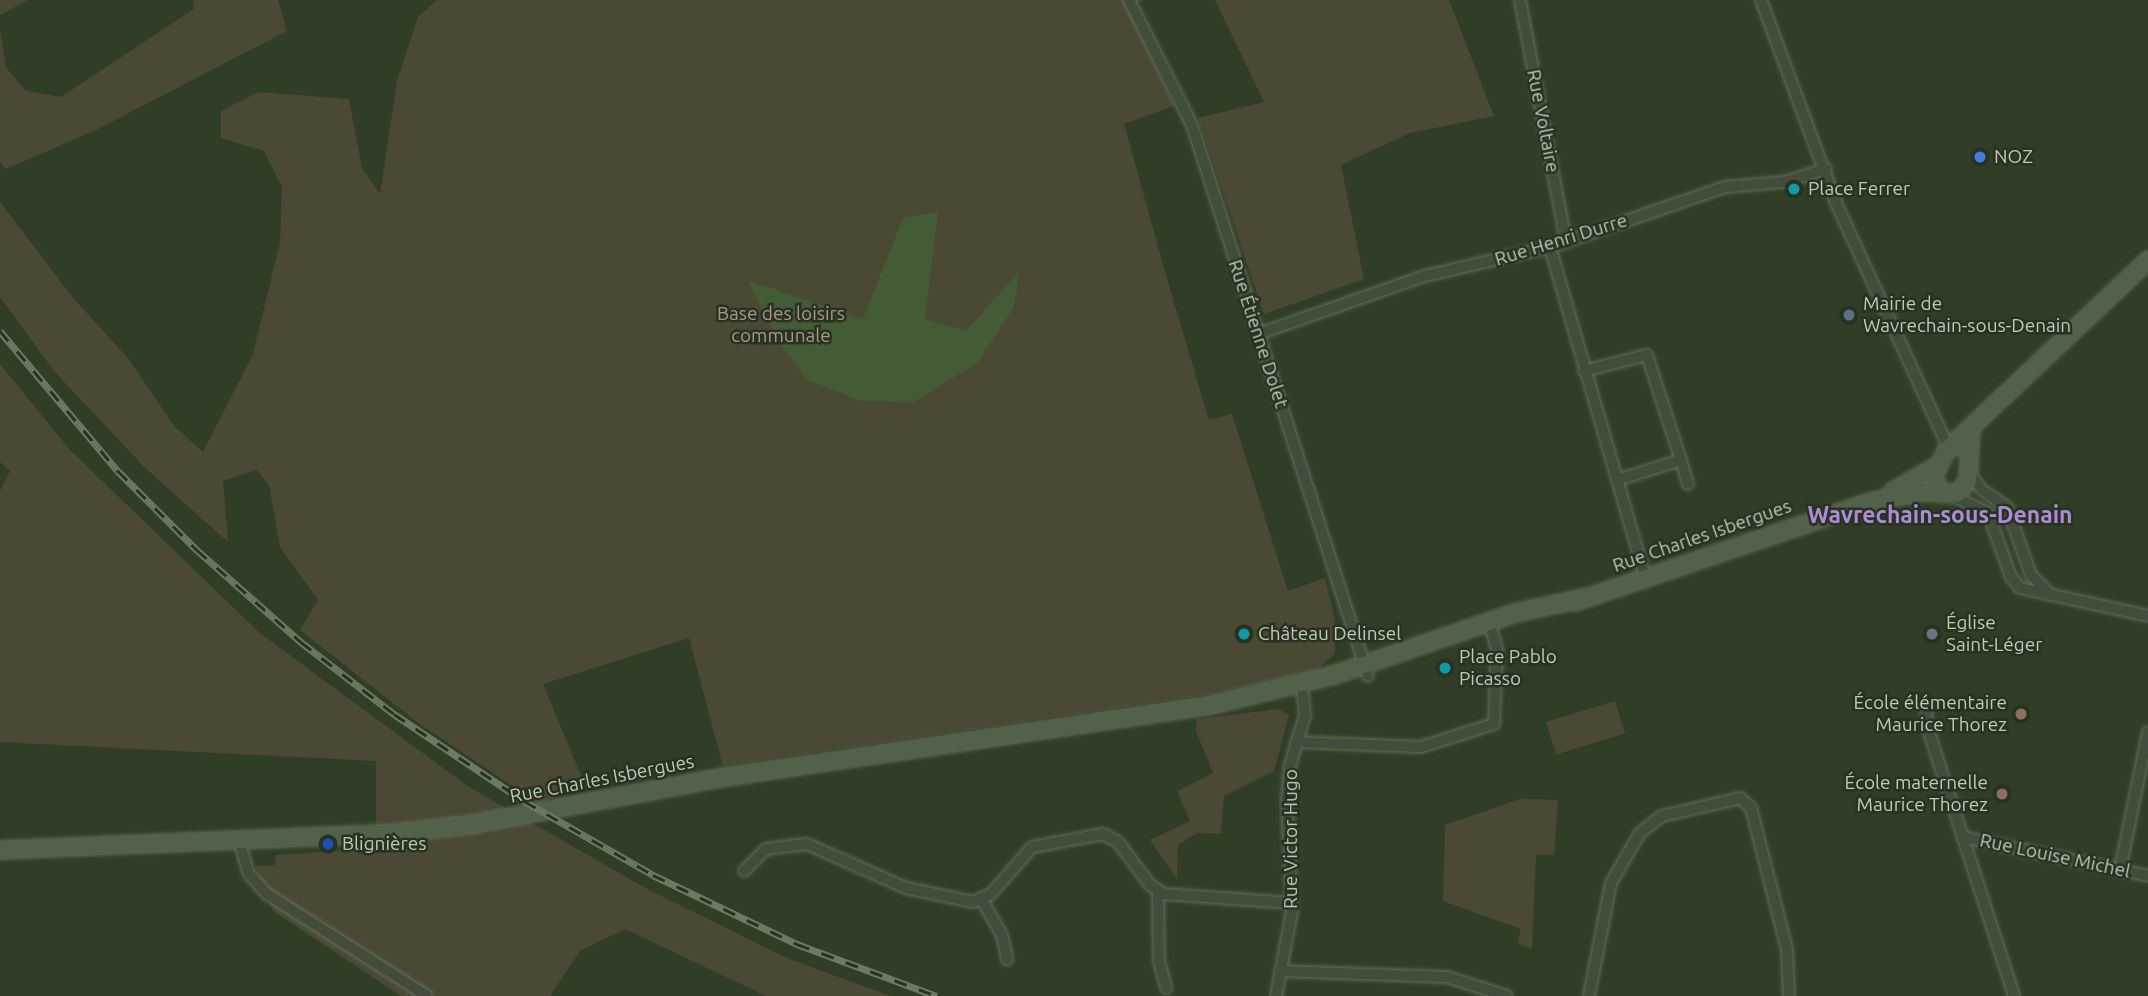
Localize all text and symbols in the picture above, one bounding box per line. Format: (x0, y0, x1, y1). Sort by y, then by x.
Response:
street label: Rue Voltaire (1522, 68, 1564, 174)
place label: NOZ (1994, 146, 2033, 168)
marker: NOZ (1972, 149, 1988, 165)
place label: Place Ferrer (1808, 178, 1910, 200)
marker: Place Ferrer (1786, 181, 1802, 197)
street label: Rue Henri Durre (1492, 209, 1630, 271)
street label: Rue Étienne Dolet (1223, 257, 1293, 411)
place label: Mairie de Wavrechain-sous-Denain (1863, 293, 2071, 337)
park label: Base des loisirs communale (717, 303, 845, 347)
marker: Mairie de Wavrechain-sous-Denain (1841, 307, 1857, 323)
street label: Rue Charles Isbergues (1610, 495, 1794, 577)
district label: Wavrechain-sous-Denain (1807, 501, 2073, 529)
place label: Église Saint-Léger (1946, 612, 2042, 656)
place label: Château Delinsel (1258, 623, 1401, 645)
marker: Château Delinsel (1236, 626, 1252, 642)
marker: Église Saint-Léger (1924, 626, 1940, 642)
place label: Place Pablo Picasso (1459, 646, 1557, 690)
marker: Place Pablo Picasso (1437, 660, 1453, 676)
place label: École élémentaire Maurice Thorez (1853, 692, 2007, 736)
marker: École élémentaire Maurice Thorez (2013, 706, 2029, 722)
street label: Rue Charles Isbergues (508, 750, 696, 808)
street label: Rue Victor Hugo (1280, 769, 1302, 909)
place label: École maternelle Maurice Thorez (1845, 772, 1988, 816)
marker: École maternelle Maurice Thorez (1994, 786, 2010, 802)
street label: Rue Louise Michel (1978, 829, 2132, 883)
place label: Blignières (342, 833, 426, 855)
marker: Blignières (320, 836, 336, 852)

